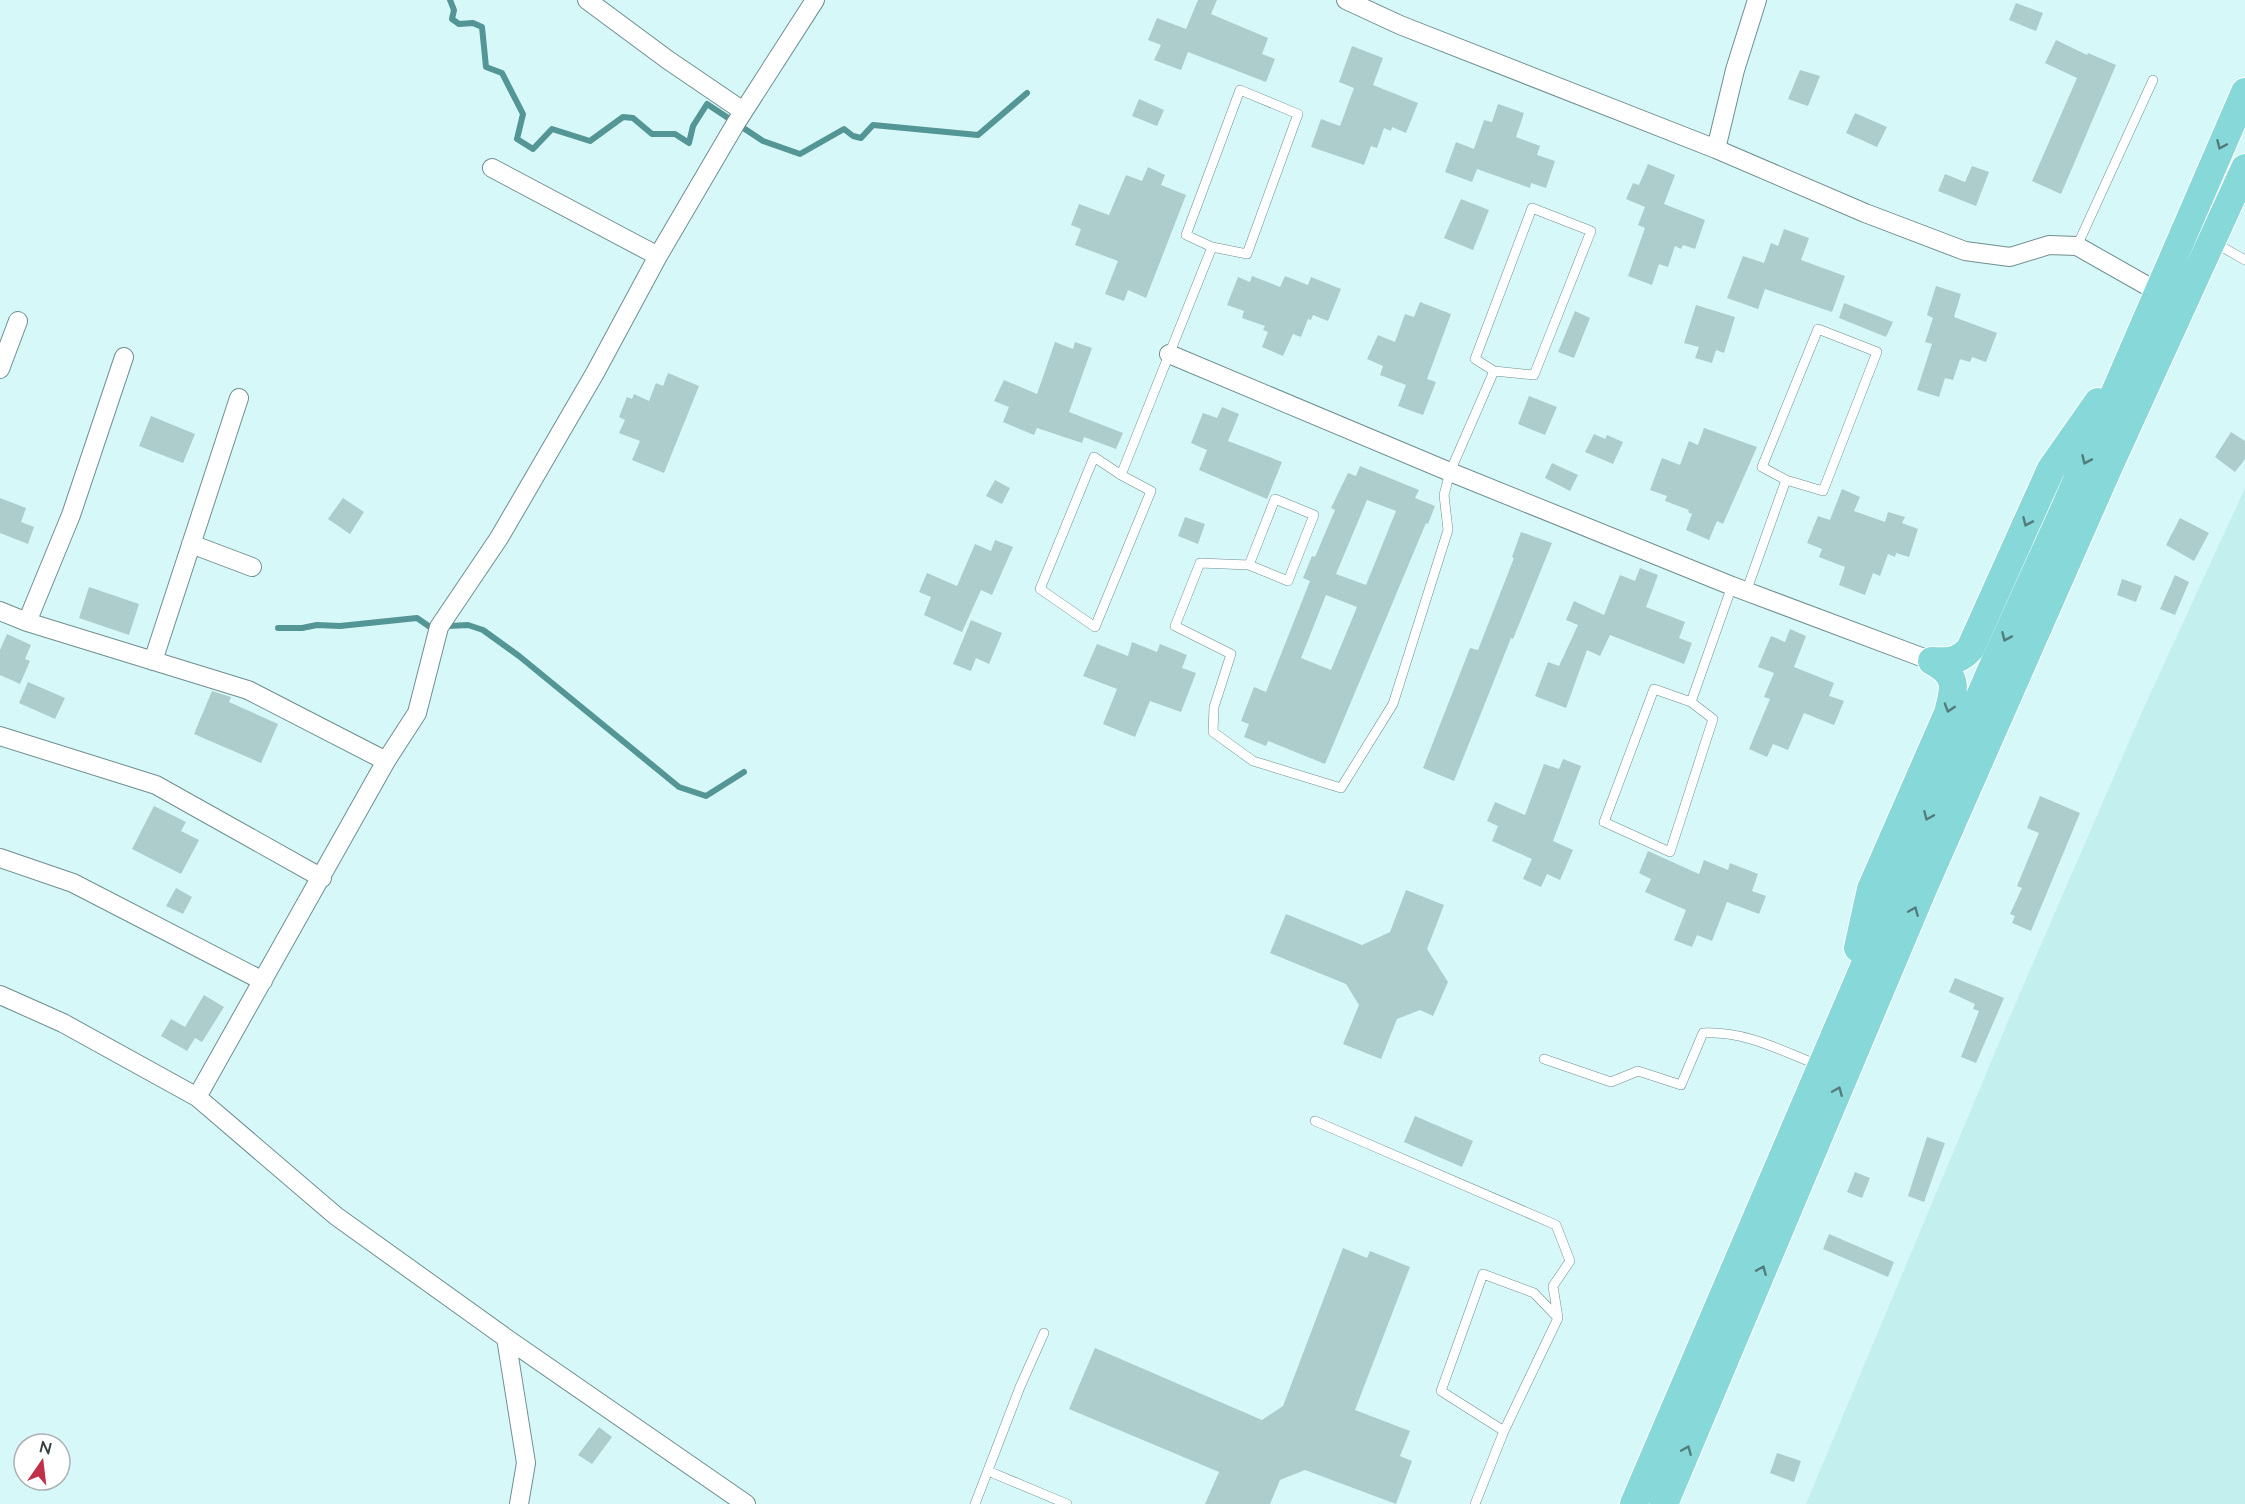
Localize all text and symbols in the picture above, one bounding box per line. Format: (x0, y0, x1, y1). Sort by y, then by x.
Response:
one-way arrow (2217, 139, 2229, 150)
one-way arrow (2081, 453, 2093, 464)
one-way arrow (2023, 515, 2035, 526)
one-way arrow (2001, 631, 2013, 642)
one-way arrow (1944, 702, 1956, 713)
one-way arrow (1924, 810, 1936, 821)
one-way arrow (1907, 906, 1919, 917)
one-way arrow (1831, 1086, 1843, 1097)
one-way arrow (1755, 1266, 1767, 1277)
north arrow (12, 1432, 72, 1492)
text: N (37, 1436, 54, 1458)
one-way arrow (1679, 1445, 1691, 1456)

